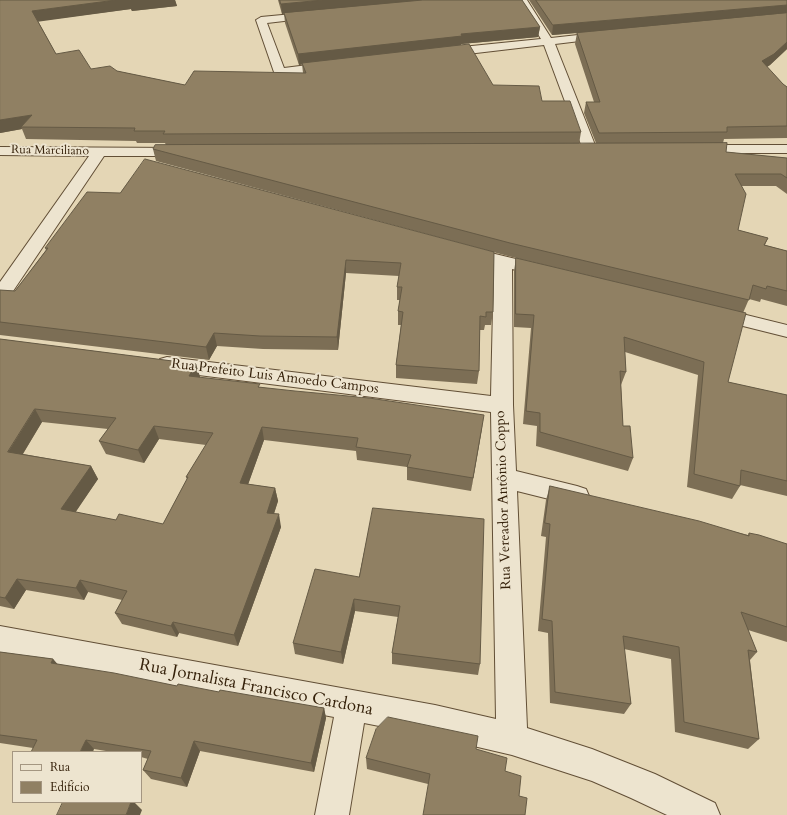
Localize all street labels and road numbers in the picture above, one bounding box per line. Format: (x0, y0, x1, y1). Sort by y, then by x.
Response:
street label: Rua Marciliano (11, 143, 89, 159)
street label: Rua Prefeito Luis Amoedo Campos (170, 356, 380, 398)
street label: Rua Vereador Antônio Coppo (492, 410, 516, 590)
street label: Rua Jornalista Francisco Cardona (137, 655, 375, 721)

